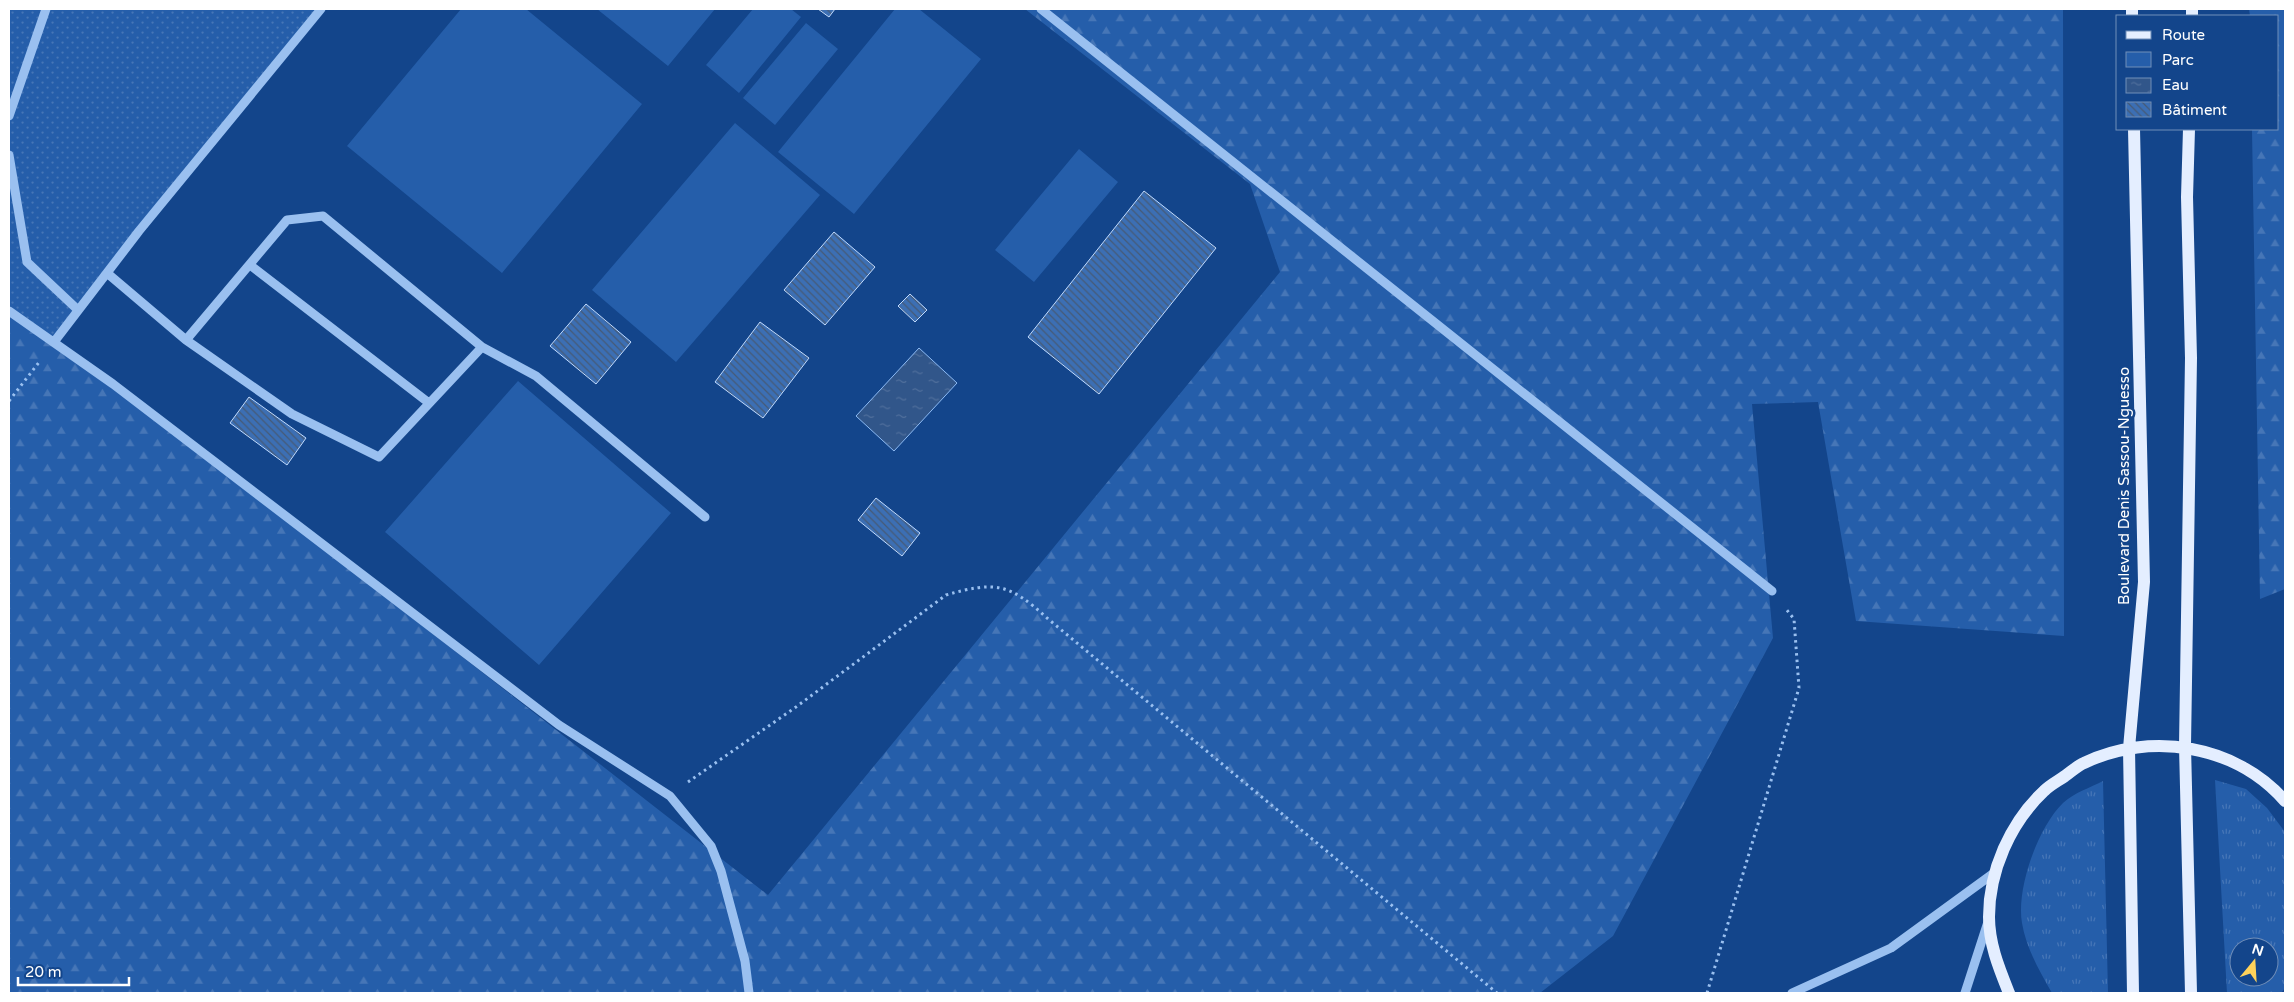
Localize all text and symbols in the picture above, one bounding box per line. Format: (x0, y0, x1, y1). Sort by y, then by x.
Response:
legend (2116, 15, 2279, 130)
text: Route (2162, 26, 2205, 44)
text: Parc (2162, 51, 2194, 69)
text: Eau (2162, 76, 2189, 94)
text: Bâtiment (2162, 101, 2227, 119)
street label: Boulevard Denis Sassou-Nguesso (2115, 367, 2133, 605)
north arrow (2229, 937, 2279, 987)
text: N (2250, 940, 2266, 960)
scale bar (18, 954, 129, 986)
text: 20 m (25, 963, 62, 981)

